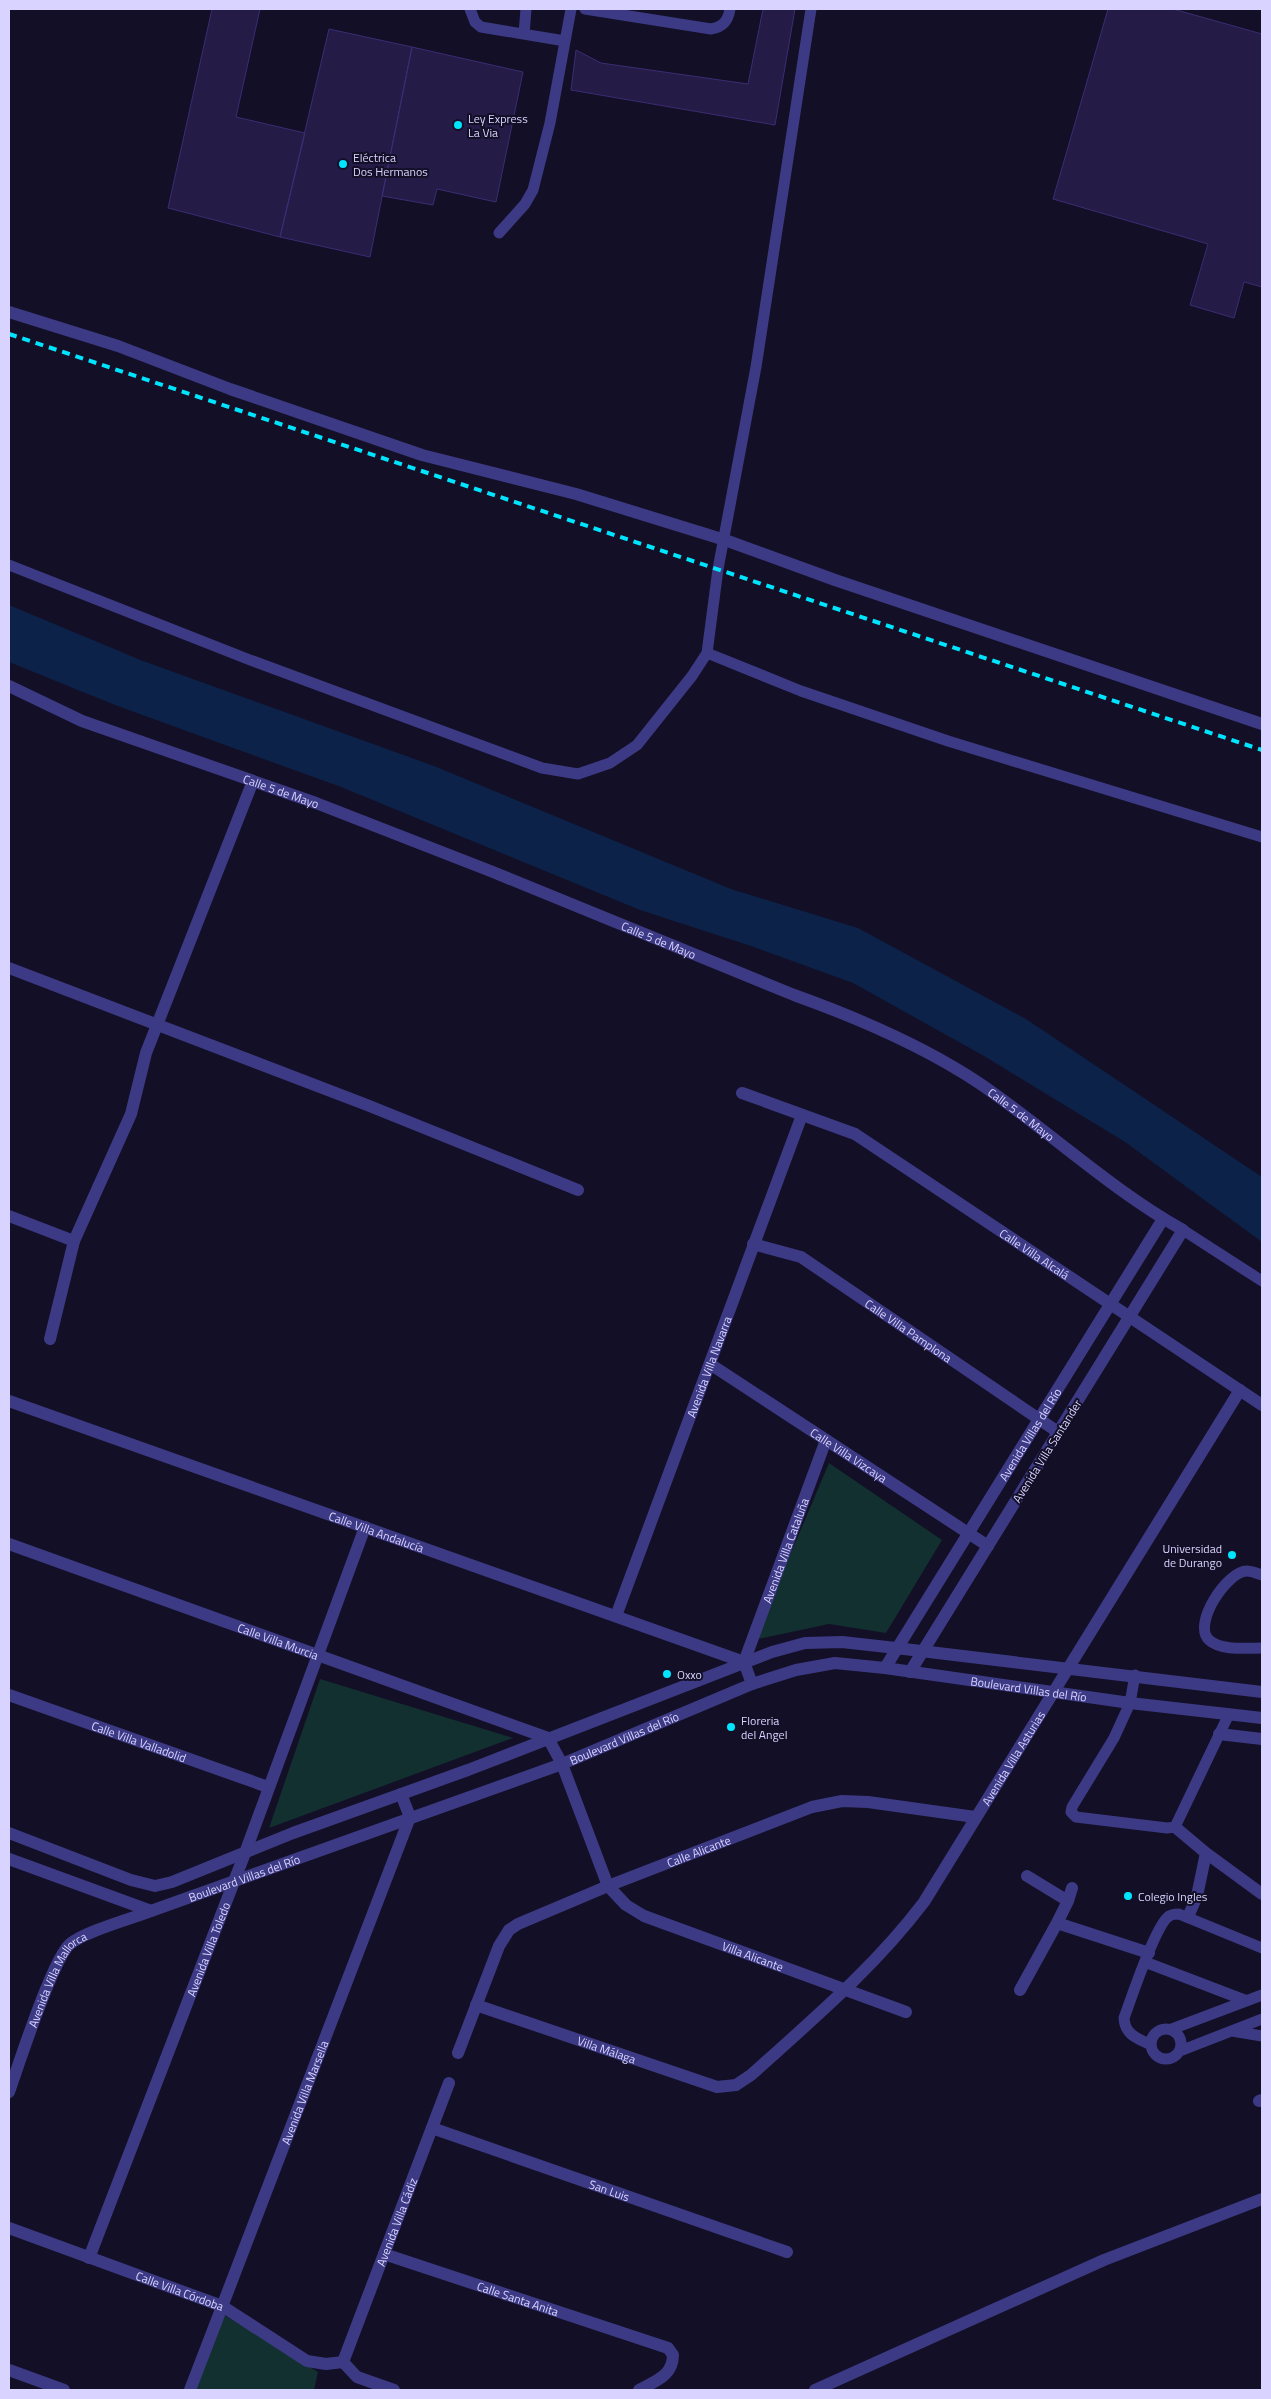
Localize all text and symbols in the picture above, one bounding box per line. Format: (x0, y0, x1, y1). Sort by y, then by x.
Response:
place label: Ley Express La Via (468, 109, 528, 142)
marker: Ley Express La Via (452, 119, 464, 131)
place label: Eléctrica Dos Hermanos (353, 148, 428, 181)
marker: Eléctrica Dos Hermanos (337, 158, 349, 170)
street label: Calle 5 de Mayo (241, 769, 322, 813)
street label: Calle 5 de Mayo (618, 916, 699, 964)
street label: Calle 5 de Mayo (984, 1083, 1059, 1146)
street label: Calle Villa Alcalá (996, 1223, 1073, 1284)
street label: Calle Villa Pamplona (861, 1294, 956, 1367)
street label: Avenida Villa Navarra (681, 1313, 736, 1420)
street label: Avenida Villas del Río (994, 1384, 1066, 1484)
street label: Avenida Villa Santander (1007, 1396, 1087, 1506)
street label: Calle Villa Vizcaya (807, 1423, 891, 1487)
street label: Avenida Villa Cataluña (757, 1495, 813, 1606)
street label: Calle Villa Andalucía (326, 1506, 427, 1557)
place label: Universidad de Durango (1162, 1539, 1222, 1572)
marker: Universidad de Durango (1226, 1549, 1238, 1561)
street label: Calle Villa Murcia (235, 1618, 321, 1664)
place label: Oxxo (677, 1665, 702, 1684)
marker: Oxxo (661, 1668, 673, 1680)
street label: Boulevard Villas del Río (969, 1671, 1088, 1706)
street label: Boulevard Villas del Río (566, 1706, 682, 1769)
street label: Avenida Villa Asturias (976, 1707, 1050, 1809)
place label: Floreria del Angel (741, 1711, 787, 1744)
street label: Calle Villa Valladolid (89, 1716, 189, 1767)
marker: Floreria del Angel (725, 1721, 737, 1733)
street label: Calle Alicante (664, 1830, 733, 1872)
street label: Boulevard Villas del Río (186, 1849, 302, 1906)
place label: Colegio Ingles (1138, 1887, 1208, 1906)
marker: Colegio Ingles (1122, 1890, 1134, 1902)
street label: Avenida Villa Toledo (181, 1899, 235, 1999)
street label: Avenida Villa Mallorca (23, 1926, 90, 2030)
street label: Villa Alicante (719, 1936, 786, 1976)
street label: Villa Málaga (575, 2031, 639, 2068)
street label: Avenida Villa Marsella (276, 2037, 333, 2147)
street label: San Luis (587, 2174, 633, 2206)
street label: Avenida Villa Cádiz (371, 2175, 422, 2269)
street label: Calle Villa Córdoba (133, 2266, 227, 2315)
street label: Calle Santa Anita (474, 2276, 561, 2321)

